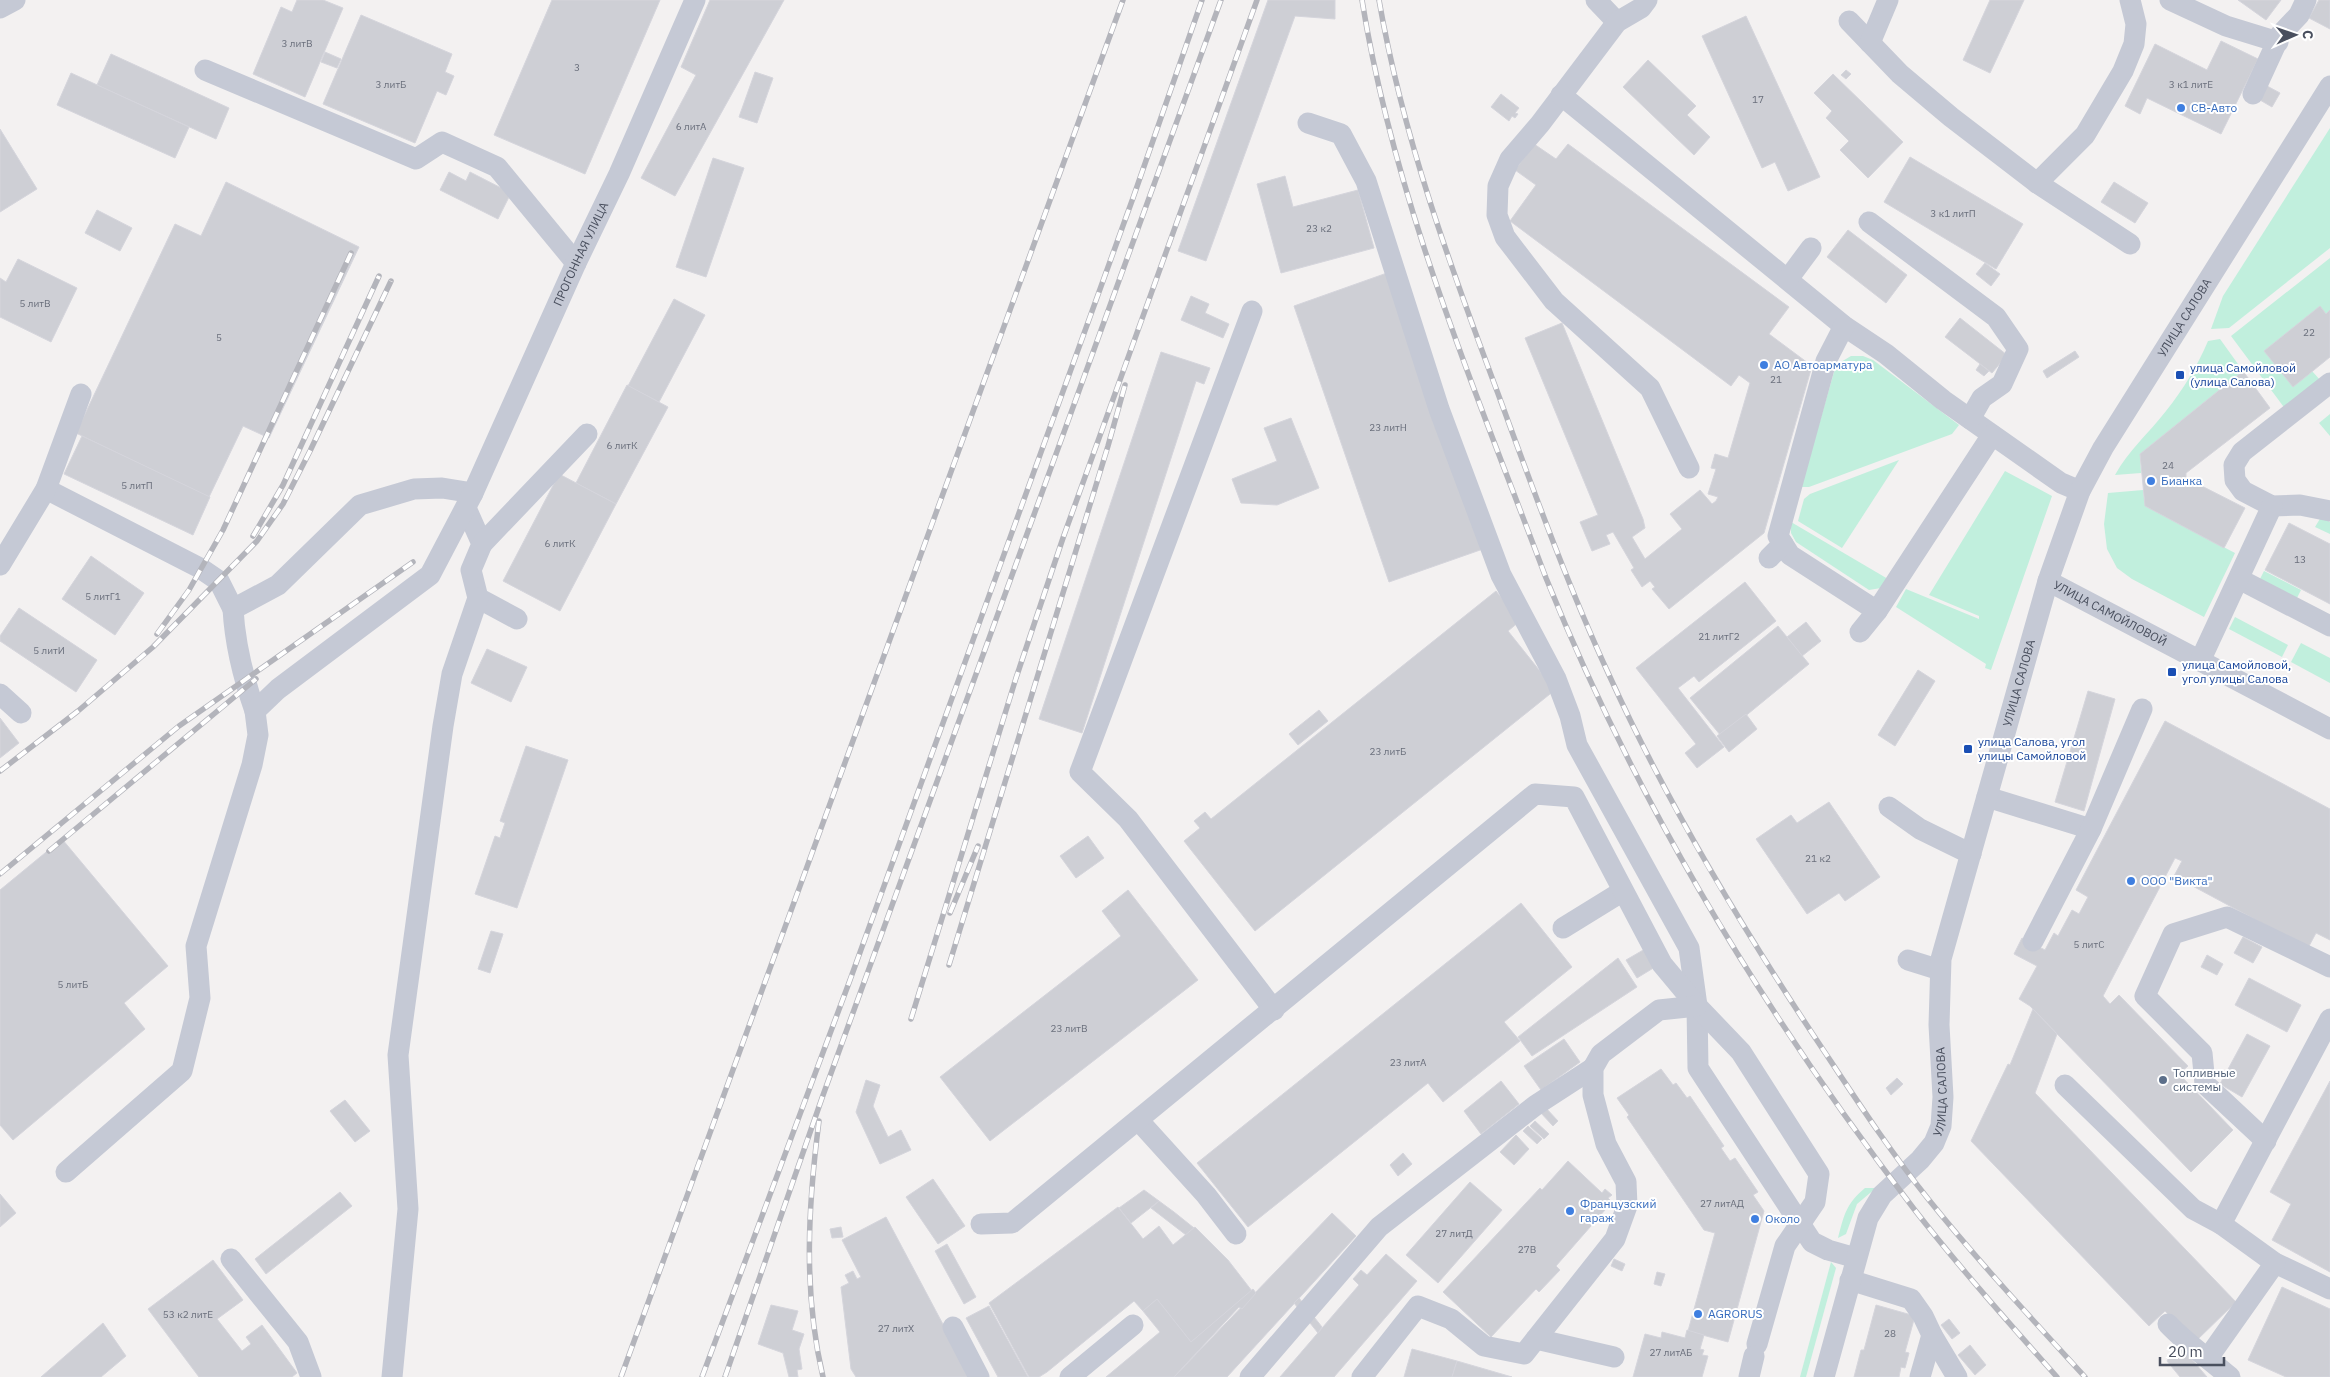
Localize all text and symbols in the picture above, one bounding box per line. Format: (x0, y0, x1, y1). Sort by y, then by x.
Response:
north arrow (2270, 10, 2320, 60)
text: С (2299, 30, 2317, 39)
house number: 3 литВ (281, 37, 313, 50)
house number: 3 (574, 61, 580, 74)
house number: 3 литБ (376, 78, 406, 91)
house number: 3 к1 литЕ (2169, 78, 2213, 91)
house number: 17 (1752, 93, 1764, 106)
place label: СВ-Авто (2191, 100, 2238, 115)
marker: СВ-Авто (2175, 102, 2187, 114)
house number: 6 литА (676, 120, 707, 133)
street label: ПРОГОННАЯ УЛИЦА (550, 199, 611, 308)
house number: 3 к1 литП (1930, 207, 1976, 220)
house number: 23 к2 (1306, 222, 1332, 235)
street label: УЛИЦА САЛОВА (2154, 275, 2215, 360)
house number: 5 литВ (19, 297, 51, 310)
house number: 22 (2303, 326, 2315, 339)
house number: 5 (216, 331, 222, 344)
place label: АО Автоарматура (1774, 357, 1873, 372)
marker: АО Автоарматура (1758, 359, 1770, 371)
place label: улица Самойловой (улица Салова) (2190, 360, 2296, 389)
marker: улица Самойловой (улица Салова) (2174, 369, 2186, 381)
house number: 21 (1770, 373, 1782, 386)
house number: 23 литН (1369, 421, 1407, 434)
house number: 6 литК (606, 439, 638, 452)
house number: 24 (2162, 459, 2174, 472)
place label: Бианка (2161, 473, 2203, 488)
marker: Бианка (2145, 475, 2157, 487)
house number: 5 литП (121, 479, 153, 492)
house number: 6 литК (544, 537, 576, 550)
house number: 13 (2294, 553, 2306, 566)
street label: УЛИЦА САМОЙЛОВОЙ (2051, 577, 2169, 649)
house number: 5 литГ1 (85, 590, 121, 603)
house number: 21 литГ2 (1698, 630, 1740, 643)
street label: УЛИЦА САЛОВА (1999, 637, 2038, 728)
house number: 5 литИ (33, 644, 65, 657)
place label: улица Самойловой, угол улицы Салова (2182, 657, 2291, 686)
marker: улица Самойловой, угол улицы Салова (2166, 666, 2178, 678)
place label: улица Салова, угол улицы Самойловой (1978, 734, 2086, 763)
marker: улица Салова, угол улицы Самойловой (1962, 743, 1974, 755)
house number: 23 литБ (1370, 745, 1406, 758)
house number: 21 к2 (1805, 852, 1831, 865)
place label: ООО "Викта" (2141, 873, 2213, 888)
marker: ООО "Викта" (2125, 875, 2137, 887)
house number: 5 литС (2074, 938, 2104, 951)
house number: 5 литБ (58, 978, 88, 991)
house number: 23 литВ (1050, 1022, 1088, 1035)
street label: УЛИЦА САЛОВА (1929, 1046, 1950, 1139)
house number: 23 литА (1390, 1056, 1427, 1069)
place label: Топливные системы (2173, 1065, 2236, 1094)
marker: Топливные системы (2157, 1074, 2169, 1086)
place label: Французский гараж (1580, 1196, 1656, 1225)
house number: 27 литАД (1700, 1197, 1744, 1210)
marker: Французский гараж (1564, 1205, 1576, 1217)
place label: Около (1765, 1211, 1800, 1226)
marker: Около (1749, 1213, 1761, 1225)
house number: 27 литД (1435, 1227, 1473, 1240)
house number: 27В (1518, 1243, 1536, 1256)
place label: AGRORUS (1708, 1306, 1763, 1321)
house number: 53 к2 литЕ (163, 1308, 213, 1321)
marker: AGRORUS (1692, 1308, 1704, 1320)
house number: 27 литХ (878, 1322, 914, 1335)
house number: 28 (1884, 1327, 1896, 1340)
scale bar (2160, 1334, 2224, 1366)
text: 20 m (2168, 1342, 2203, 1361)
house number: 27 литАБ (1650, 1346, 1692, 1359)

